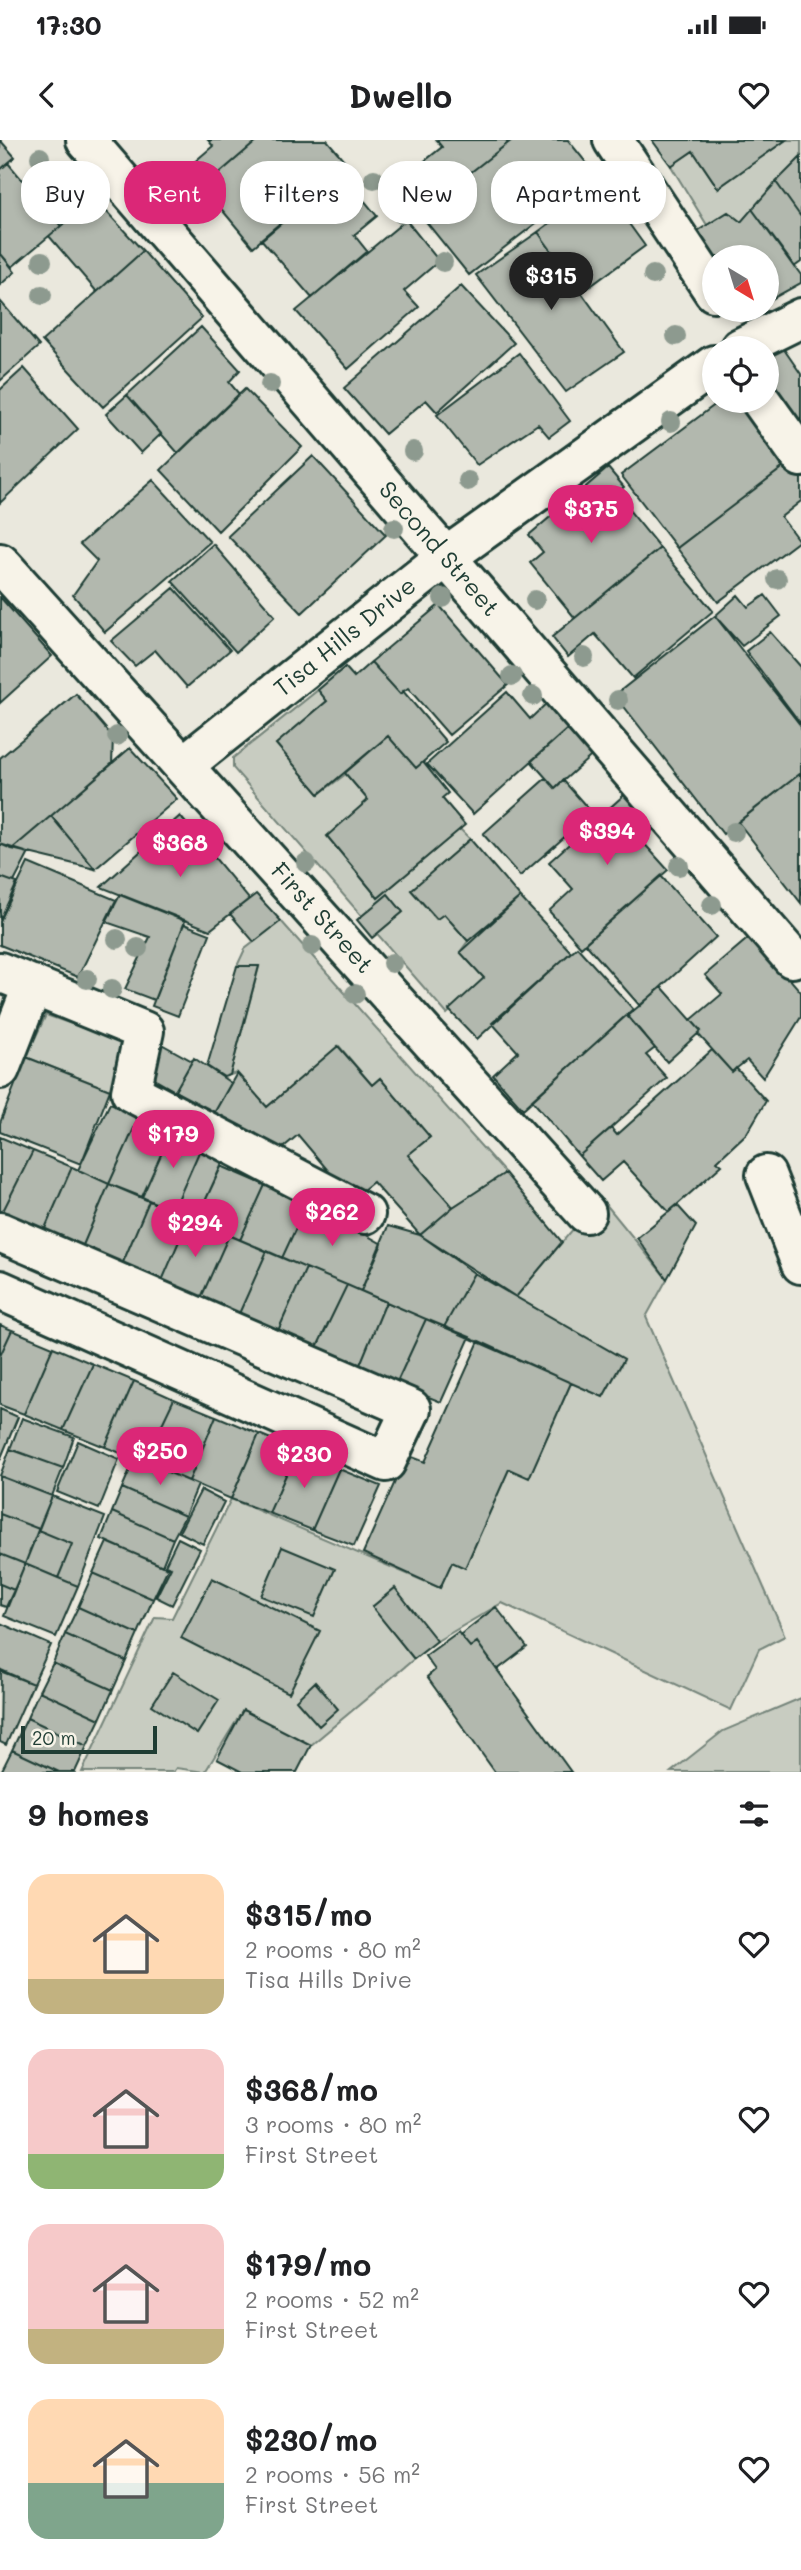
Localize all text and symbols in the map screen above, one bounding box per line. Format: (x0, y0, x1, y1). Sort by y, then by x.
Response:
text: 17:30 (35, 8, 102, 42)
text: Dwello (349, 74, 452, 116)
icon: back (28, 76, 66, 114)
icon: heart (735, 76, 773, 114)
chip: Buy (21, 161, 110, 224)
chip: Rent (124, 161, 226, 224)
chip: Filters (240, 161, 364, 224)
chip: New (378, 161, 477, 224)
chip: Apartment (491, 161, 666, 224)
north arrow (702, 245, 779, 322)
map controls (702, 245, 779, 413)
pin: $315 (510, 253, 592, 312)
text: $315 (525, 260, 577, 290)
button: locate (702, 336, 779, 413)
street label: Second Street (373, 474, 507, 622)
pin: $375 (550, 486, 632, 545)
text: $375 (564, 493, 618, 523)
street label: Tisa Hills Drive (267, 569, 422, 703)
pin: $394 (566, 808, 648, 867)
text: $394 (579, 815, 635, 845)
pin: $368 (139, 820, 221, 879)
text: $368 (152, 827, 208, 857)
street label: First Street (265, 855, 381, 979)
pin: $179 (132, 1110, 214, 1170)
text: $179 (147, 1118, 199, 1148)
pin: $262 (291, 1188, 373, 1248)
text: $262 (305, 1196, 359, 1226)
pin: $294 (154, 1200, 236, 1259)
text: $294 (167, 1207, 223, 1237)
pin: $250 (119, 1428, 201, 1487)
pin: $230 (263, 1430, 345, 1490)
text: $250 (132, 1435, 188, 1465)
text: $230 (276, 1438, 332, 1468)
scale bar (21, 1723, 158, 1755)
text: 20 m (32, 1725, 76, 1750)
text: 9 homes (28, 1794, 149, 1834)
icon: filters (735, 1795, 773, 1833)
text: $315/mo (245, 1894, 372, 1934)
icon: home (84, 1902, 168, 1986)
icon: heart (735, 1925, 773, 1963)
text: 2 rooms · 80 m² (245, 1934, 421, 1964)
text: Tisa Hills Drive (245, 1964, 412, 1994)
text: $368/mo (245, 2069, 378, 2109)
icon: home (84, 2077, 168, 2161)
icon: heart (735, 2100, 773, 2138)
text: 3 rooms · 80 m² (245, 2109, 421, 2139)
text: First Street (245, 2139, 378, 2169)
text: $179/mo (245, 2244, 371, 2284)
icon: home (84, 2252, 168, 2336)
icon: heart (735, 2275, 773, 2313)
text: 2 rooms · 52 m² (245, 2284, 419, 2314)
text: First Street (245, 2314, 378, 2344)
text: $230/mo (245, 2419, 377, 2459)
icon: home (84, 2427, 168, 2511)
icon: heart (735, 2450, 773, 2488)
text: 2 rooms · 56 m² (245, 2459, 420, 2489)
text: First Street (245, 2489, 378, 2519)

